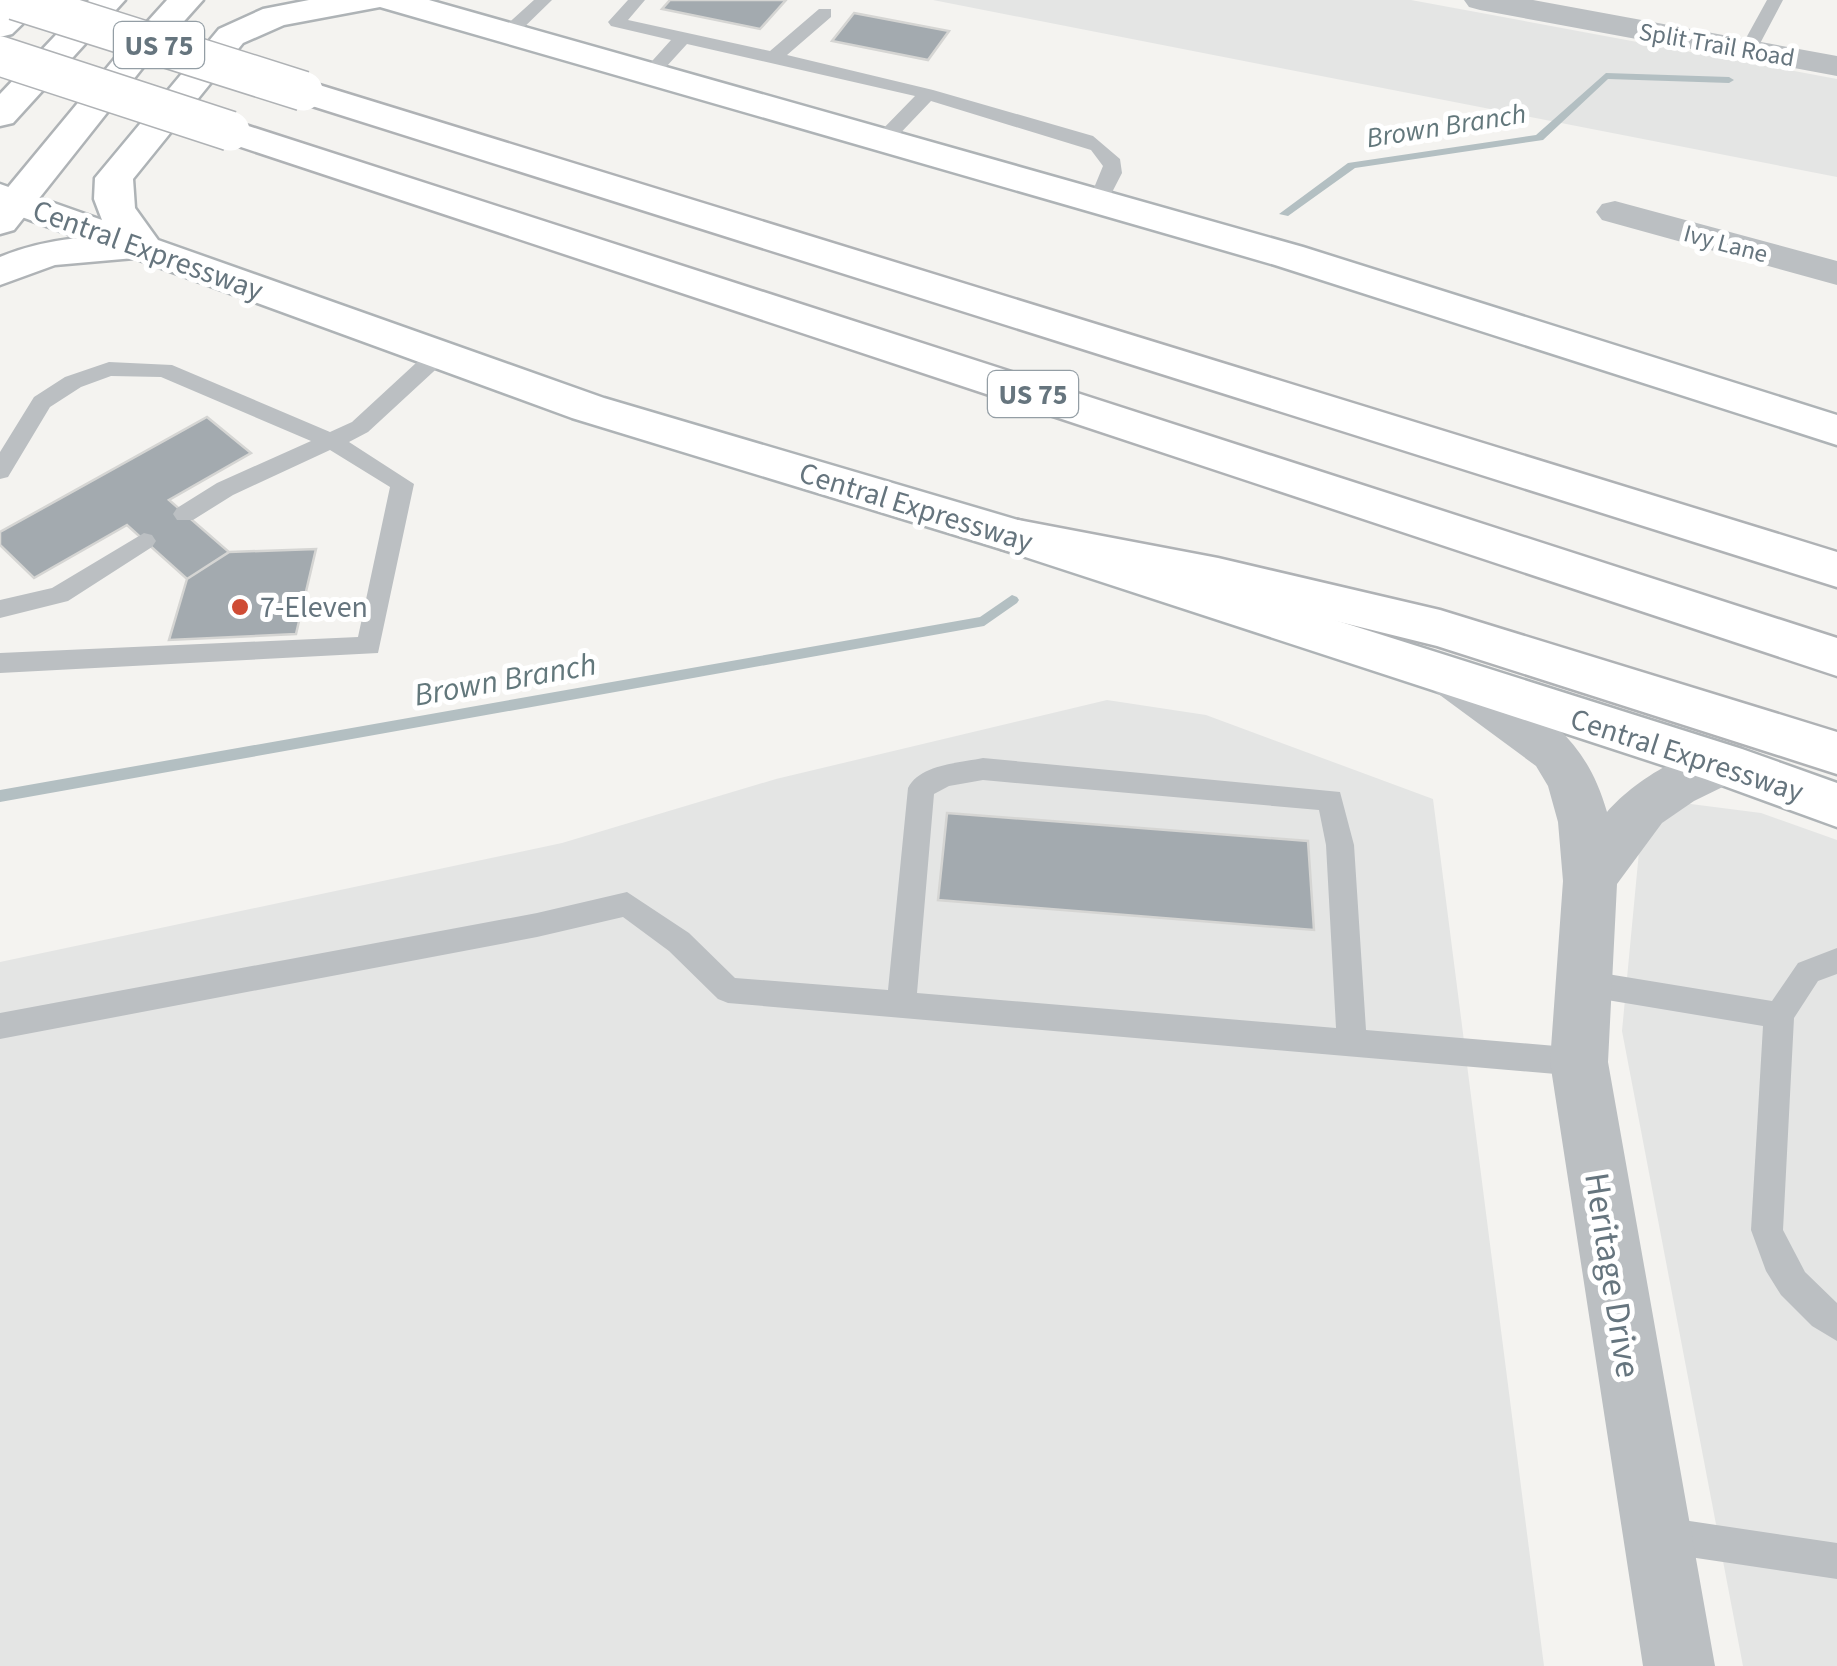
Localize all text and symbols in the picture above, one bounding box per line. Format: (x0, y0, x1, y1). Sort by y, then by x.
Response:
street label: Split Trail Road (1636, 14, 1797, 76)
road number: US 75 (114, 22, 204, 68)
water label: Brown Branch (1363, 94, 1529, 158)
street label: Central Expressway (27, 189, 269, 312)
street label: Ivy Lane (1680, 215, 1772, 272)
road number: US 75 (988, 371, 1078, 417)
street label: Central Expressway (794, 451, 1038, 563)
place label: 7-Eleven (260, 586, 368, 629)
marker: 7-Eleven (229, 596, 251, 618)
water label: Brown Branch (410, 641, 600, 719)
street label: Central Expressway (1565, 698, 1809, 813)
street label: Heritage Drive (1571, 1169, 1653, 1381)

